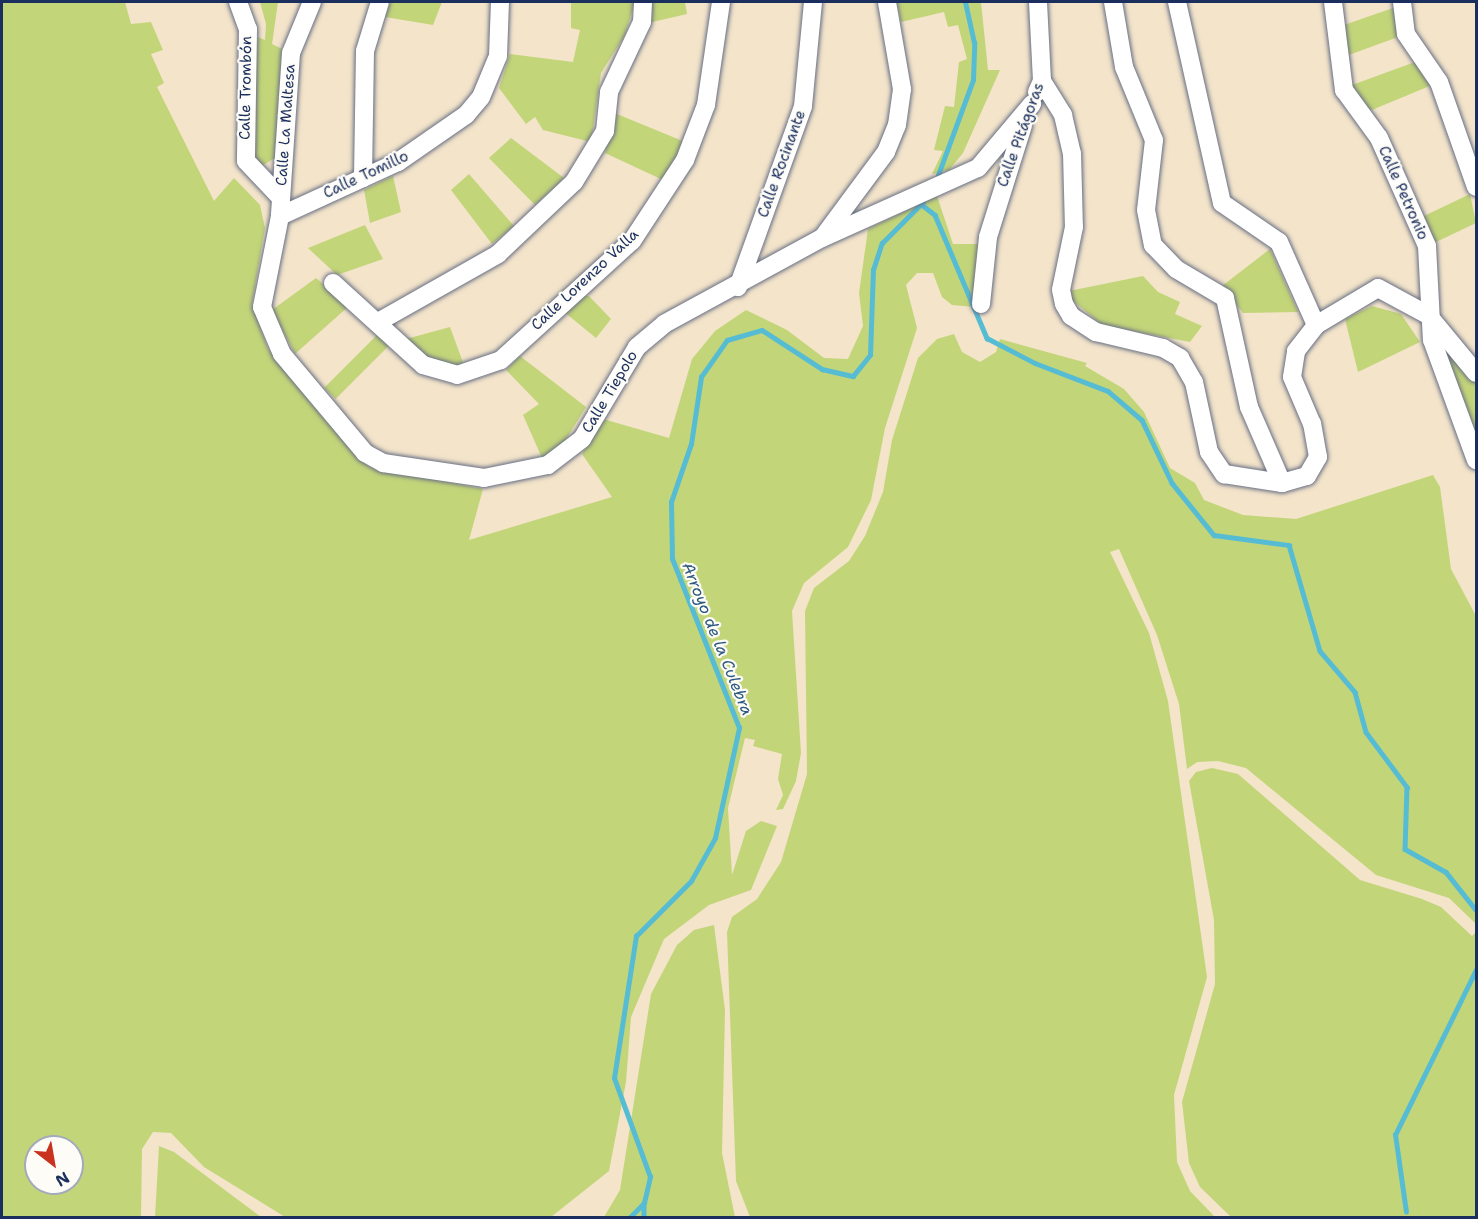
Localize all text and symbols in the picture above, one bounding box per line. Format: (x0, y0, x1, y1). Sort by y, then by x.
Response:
street label: Calle Trombón (236, 36, 256, 140)
street label: Calle La Maltesa (273, 63, 299, 187)
street label: Calle Pitágoras (994, 80, 1048, 190)
street label: Calle Rocinante (754, 108, 810, 220)
street label: Calle Petronio (1374, 143, 1432, 243)
street label: Calle Tomillo (320, 147, 412, 203)
street label: Calle Lorenzo Valla (528, 226, 642, 334)
street label: Calle Tiepolo (578, 347, 642, 437)
water label: Arroyo de la Culebra (678, 560, 756, 718)
north arrow (24, 1135, 84, 1195)
text: N (52, 1167, 73, 1191)

